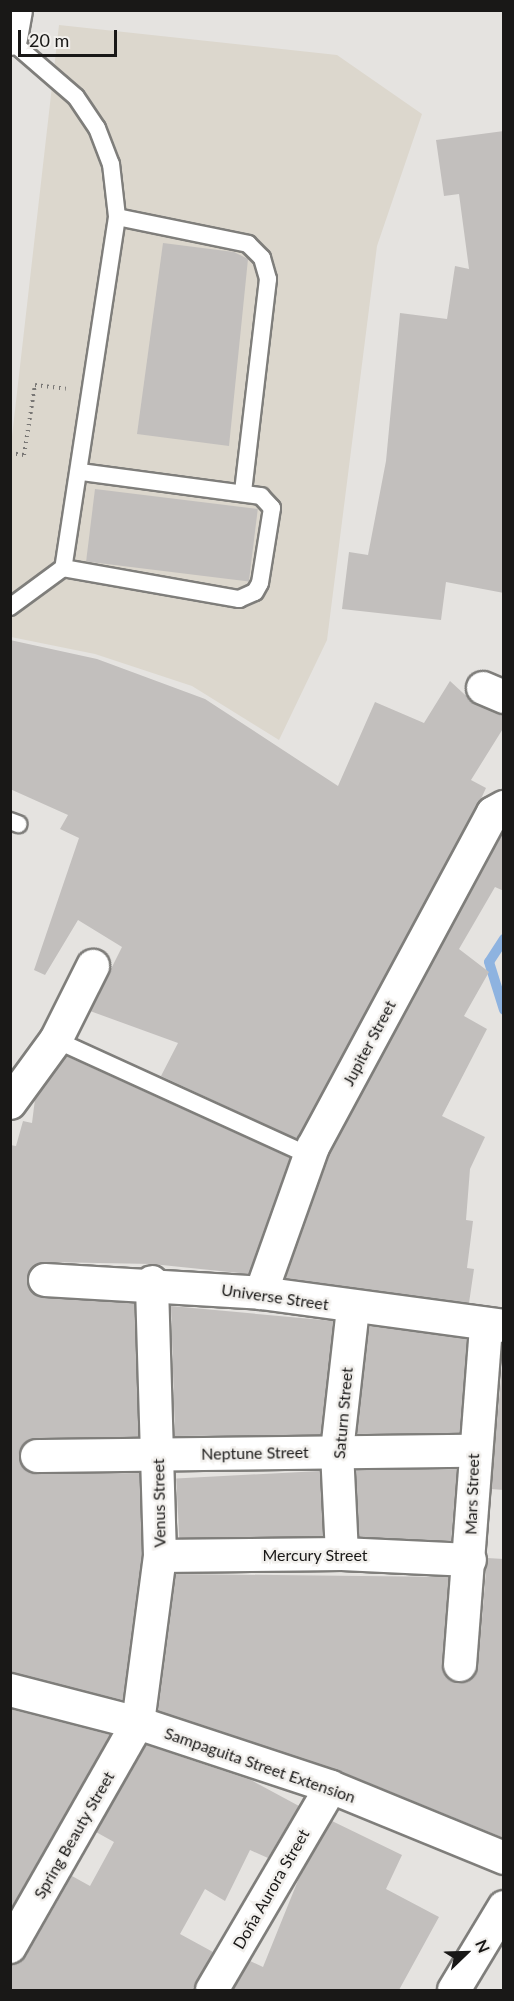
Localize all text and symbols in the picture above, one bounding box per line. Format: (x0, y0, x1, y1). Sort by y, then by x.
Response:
scale bar (21, 18, 120, 56)
text: 20 m (29, 29, 69, 51)
street label: Jupiter Street (338, 997, 400, 1089)
street label: Universe Street (220, 1280, 330, 1314)
street label: Saturn Street (329, 1366, 357, 1460)
street label: Neptune Street (201, 1442, 309, 1464)
street label: Mars Street (461, 1453, 483, 1535)
street label: Venus Street (149, 1458, 169, 1548)
street label: Mercury Street (262, 1545, 368, 1565)
street label: Sampaguita Street Extension (162, 1723, 358, 1807)
street label: Spring Beauty Street (30, 1768, 118, 1902)
street label: Doña Aurora Street (229, 1825, 313, 1953)
north arrow (436, 1923, 496, 1983)
text: N (472, 1936, 494, 1955)

